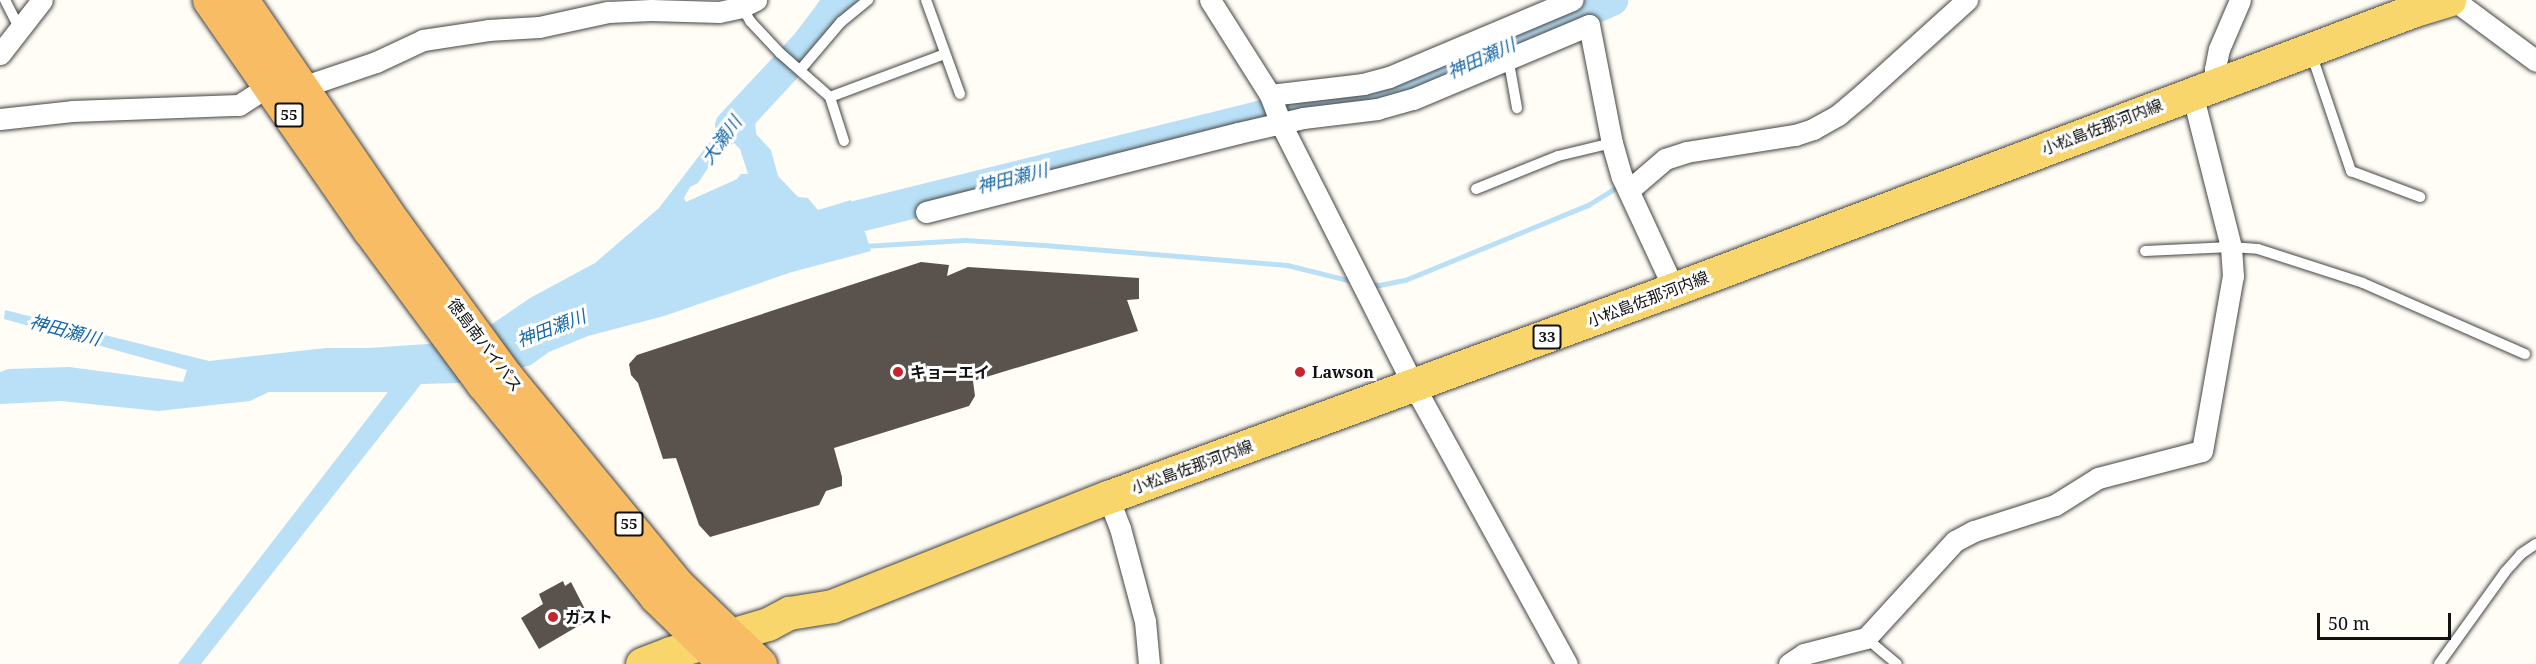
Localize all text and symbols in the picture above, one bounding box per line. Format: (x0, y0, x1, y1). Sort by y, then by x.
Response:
water label: 神田瀬川 (1444, 33, 1518, 83)
street label: 小松島佐那河内線 (2039, 95, 2165, 159)
road number: 55 (274, 103, 304, 127)
water label: 大瀬川 (696, 112, 746, 168)
water label: 神田瀬川 (974, 159, 1050, 197)
street label: 小松島佐那河内線 (1585, 267, 1711, 331)
street label: 徳島南バイパス (444, 294, 526, 396)
water label: 神田瀬川 (514, 305, 588, 351)
water label: 神田瀬川 (27, 310, 103, 350)
road number: 33 (1532, 325, 1562, 349)
place label: キョーエイ (910, 362, 990, 382)
place label: Lawson (1312, 362, 1374, 382)
marker: キョーエイ (891, 365, 905, 379)
marker: Lawson (1293, 365, 1307, 379)
street label: 小松島佐那河内線 (1129, 436, 1255, 498)
road number: 55 (614, 512, 644, 536)
scale bar (2320, 601, 2454, 639)
place label: ガスト (565, 607, 613, 627)
marker: ガスト (546, 610, 560, 624)
text: 50 m (2328, 611, 2370, 635)

